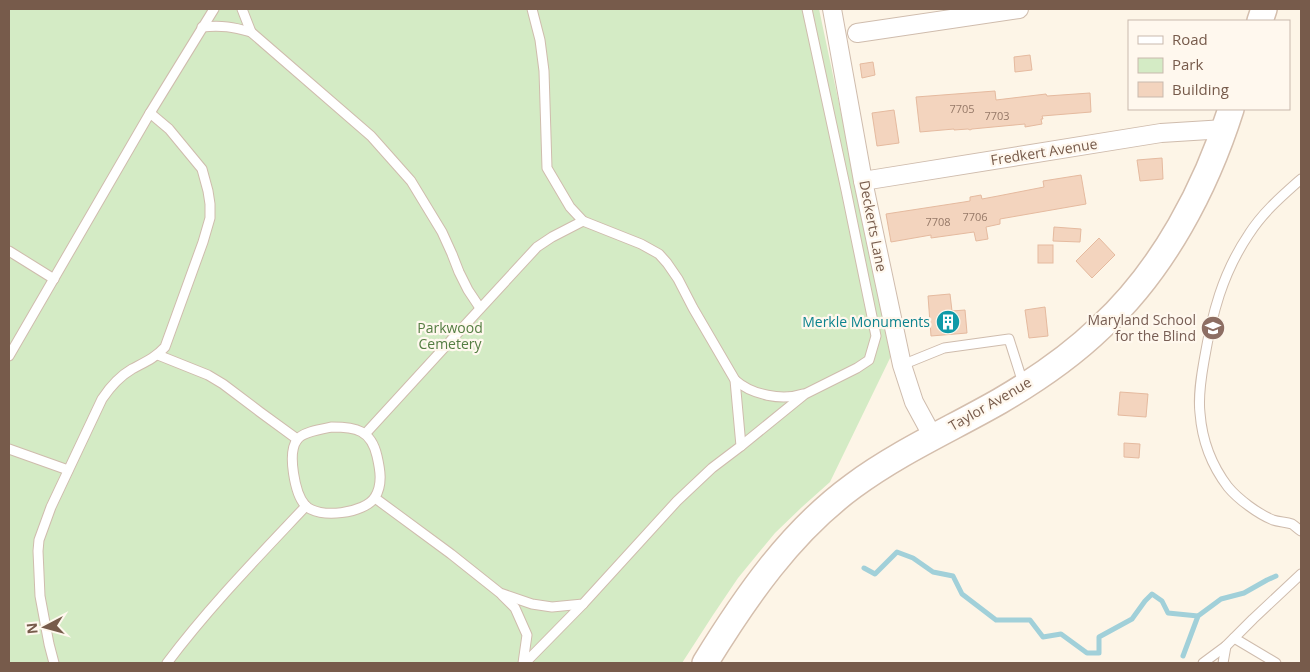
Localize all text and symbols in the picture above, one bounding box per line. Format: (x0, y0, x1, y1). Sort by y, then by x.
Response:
legend (1128, 20, 1290, 110)
text: Road (1172, 29, 1208, 49)
text: Park (1172, 54, 1203, 74)
text: Building (1172, 79, 1229, 99)
house number: 7705 (949, 101, 975, 116)
house number: 7703 (984, 108, 1010, 123)
street label: Fredkert Avenue (989, 134, 1099, 169)
street label: Deckerts Lane (855, 179, 892, 273)
house number: 7706 (962, 209, 988, 224)
house number: 7708 (925, 214, 951, 229)
building icon: Merkle Monuments (935, 309, 961, 335)
place label: Maryland School for the Blind (1087, 310, 1196, 345)
place label: Merkle Monuments (802, 312, 930, 331)
school or university icon: Maryland School for the Blind (1200, 315, 1226, 341)
park label: Parkwood Cemetery (417, 318, 483, 353)
street label: Taylor Avenue (945, 372, 1035, 435)
north arrow (20, 602, 70, 652)
text: N (22, 622, 42, 635)

